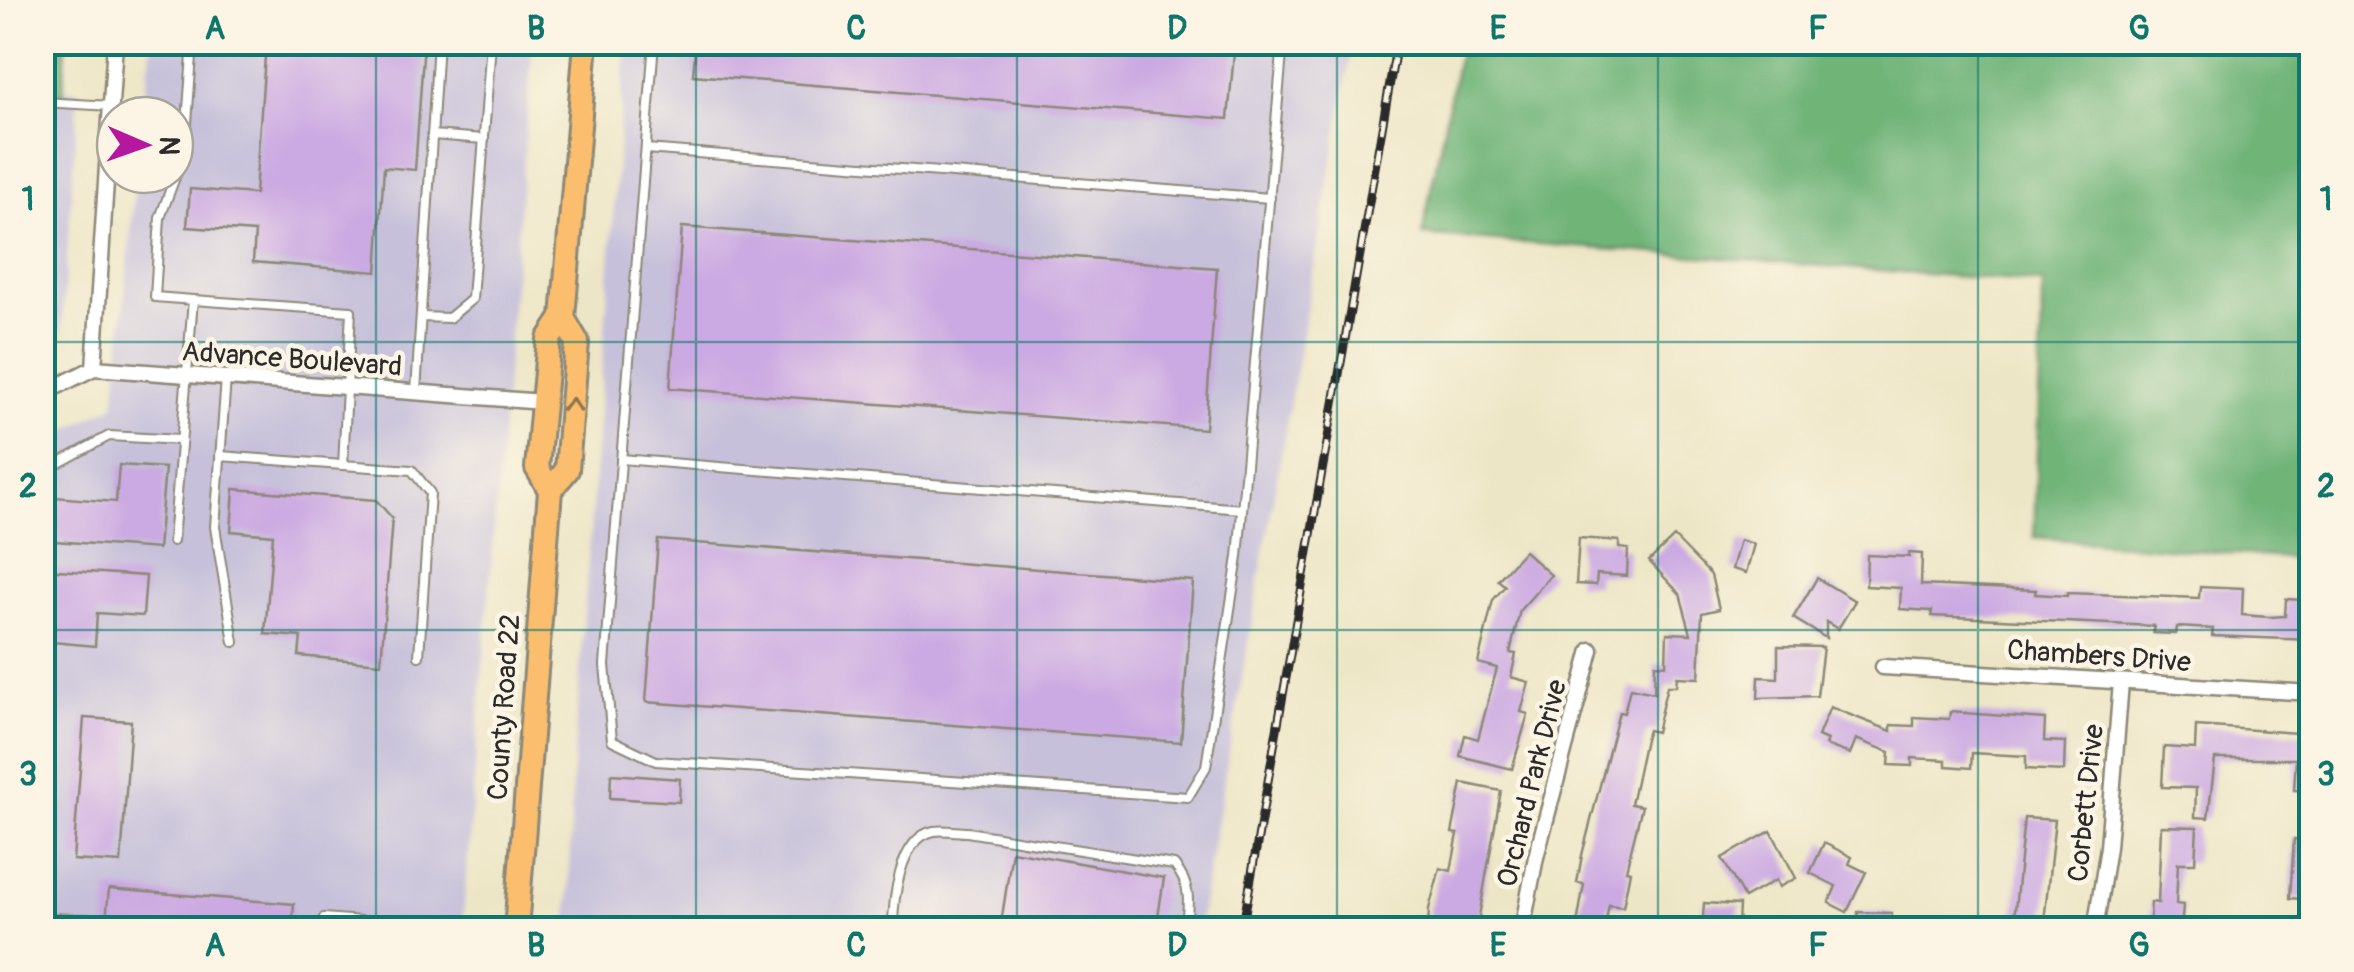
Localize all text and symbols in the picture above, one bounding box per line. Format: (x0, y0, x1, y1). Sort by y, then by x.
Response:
text: A (205, 9, 226, 49)
text: B (527, 9, 545, 49)
text: C (846, 9, 866, 49)
text: D (1167, 9, 1187, 49)
text: E (1490, 9, 1507, 49)
text: F (1808, 9, 1828, 49)
text: G (2128, 9, 2150, 49)
north arrow (95, 95, 195, 195)
text: N (151, 136, 186, 156)
text: 1 (22, 180, 34, 220)
text: 1 (2320, 180, 2332, 220)
street label: Advance Boulevard (181, 334, 403, 385)
one-way arrow (560, 397, 582, 413)
text: 2 (19, 467, 37, 507)
text: 2 (2317, 467, 2335, 507)
street label: County Road 22 (481, 613, 528, 801)
street label: Chambers Drive (2006, 633, 2192, 680)
street label: Orchard Park Drive (1490, 676, 1575, 891)
street label: Corbett Drive (2061, 722, 2112, 884)
text: 3 (19, 755, 37, 795)
text: 3 (2317, 755, 2335, 795)
text: A (205, 926, 226, 966)
text: B (527, 926, 545, 966)
text: C (846, 926, 866, 966)
text: D (1167, 926, 1187, 966)
text: E (1490, 926, 1507, 966)
text: F (1808, 926, 1828, 966)
text: G (2128, 926, 2150, 966)

